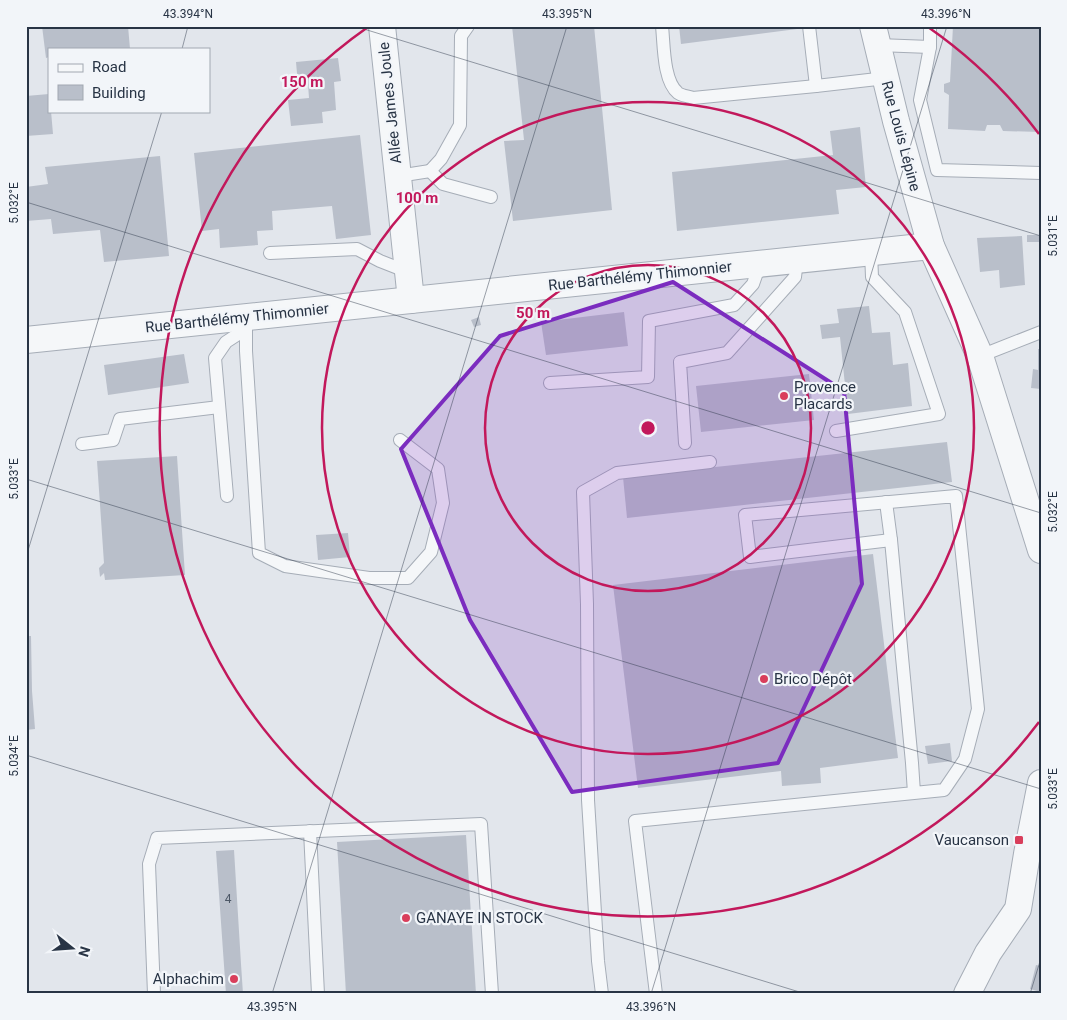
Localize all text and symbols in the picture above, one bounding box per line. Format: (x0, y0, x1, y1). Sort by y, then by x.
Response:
text: 43.394°N (163, 7, 213, 21)
text: 43.395°N (542, 7, 592, 21)
text: 43.396°N (921, 7, 971, 21)
street label: Allée James Joule (375, 41, 405, 165)
legend (48, 48, 210, 112)
text: Road (92, 58, 126, 76)
text: 150 m (281, 73, 323, 91)
street label: Rue Louis Lépine (878, 79, 924, 193)
text: Building (92, 84, 146, 102)
text: 5.032°E (7, 182, 21, 224)
text: 100 m (396, 189, 438, 207)
text: 5.031°E (1046, 215, 1060, 257)
street label: Rue Barthélémy Thimonnier (547, 257, 733, 295)
street label: Rue Barthélémy Thimonnier (144, 299, 330, 337)
text: 50 m (516, 304, 550, 322)
place label: Provence Placards (794, 378, 856, 413)
marker: Provence Placards (778, 390, 790, 402)
centre of rings (639, 419, 657, 437)
text: 5.033°E (7, 458, 21, 500)
text: 5.032°E (1046, 491, 1060, 533)
place label: Brico Dépôt (774, 670, 852, 688)
marker: Brico Dépôt (758, 673, 770, 685)
text: 5.034°E (7, 735, 21, 777)
text: 5.033°E (1046, 768, 1060, 810)
place label: Vaucanson (934, 831, 1009, 849)
marker: Vaucanson (1013, 834, 1025, 846)
house number: 4 (225, 892, 232, 906)
place label: GANAYE IN STOCK (416, 909, 543, 927)
marker: GANAYE IN STOCK (400, 912, 412, 924)
north arrow (48, 922, 98, 972)
text: N (75, 945, 94, 959)
place label: Alphachim (153, 970, 224, 988)
marker: Alphachim (228, 973, 240, 985)
text: 43.395°N (247, 1000, 297, 1014)
text: 43.396°N (626, 1000, 676, 1014)

